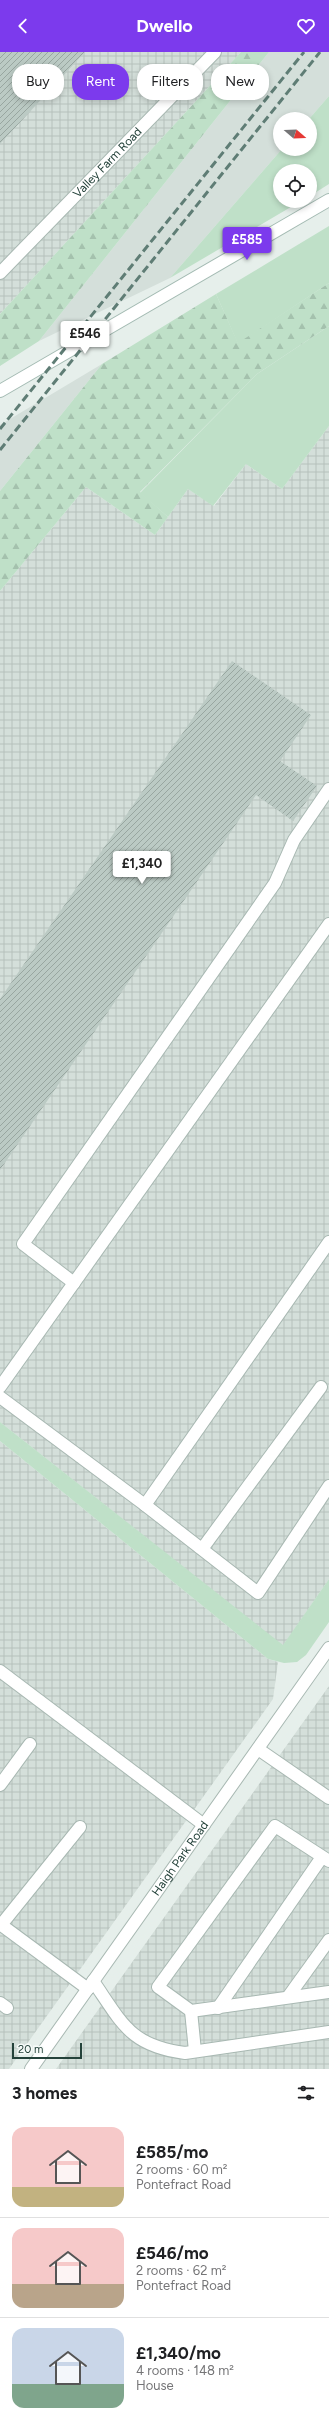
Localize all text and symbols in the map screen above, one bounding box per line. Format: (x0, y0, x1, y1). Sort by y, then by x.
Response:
icon: back (12, 15, 34, 37)
text: Dwello (136, 15, 193, 37)
icon: heart (295, 15, 317, 37)
chip: Buy (12, 64, 64, 100)
chip: Rent (72, 64, 129, 100)
chip: Filters (137, 64, 203, 100)
chip: New (211, 64, 269, 100)
north arrow (273, 112, 317, 156)
map controls (273, 112, 317, 208)
street label: Valley Farm Road (70, 125, 145, 201)
button: locate (273, 164, 317, 208)
pin: £585 (223, 227, 271, 261)
text: £585 (232, 232, 262, 247)
pin: £546 (61, 321, 109, 355)
text: £546 (69, 326, 101, 341)
pin: £1,340 (109, 851, 175, 885)
text: £1,340 (122, 856, 162, 871)
street label: Haigh Park Road (149, 1818, 211, 1898)
scale bar (12, 2041, 82, 2060)
text: 20 m (18, 2043, 43, 2056)
icon: filters (295, 2082, 317, 2104)
text: 3 homes (12, 2083, 77, 2103)
text: £585/mo (136, 2142, 208, 2162)
icon: home (44, 2143, 92, 2191)
text: 2 rooms · 60 m² (136, 2162, 227, 2177)
text: Pontefract Road (136, 2177, 231, 2192)
text: £546/mo (136, 2243, 209, 2263)
icon: home (44, 2244, 92, 2292)
text: 2 rooms · 62 m² (136, 2263, 226, 2278)
text: Pontefract Road (136, 2278, 231, 2293)
text: £1,340/mo (136, 2343, 221, 2363)
icon: home (44, 2344, 92, 2392)
text: 4 rooms · 148 m² (136, 2363, 234, 2378)
text: House (136, 2378, 174, 2393)

